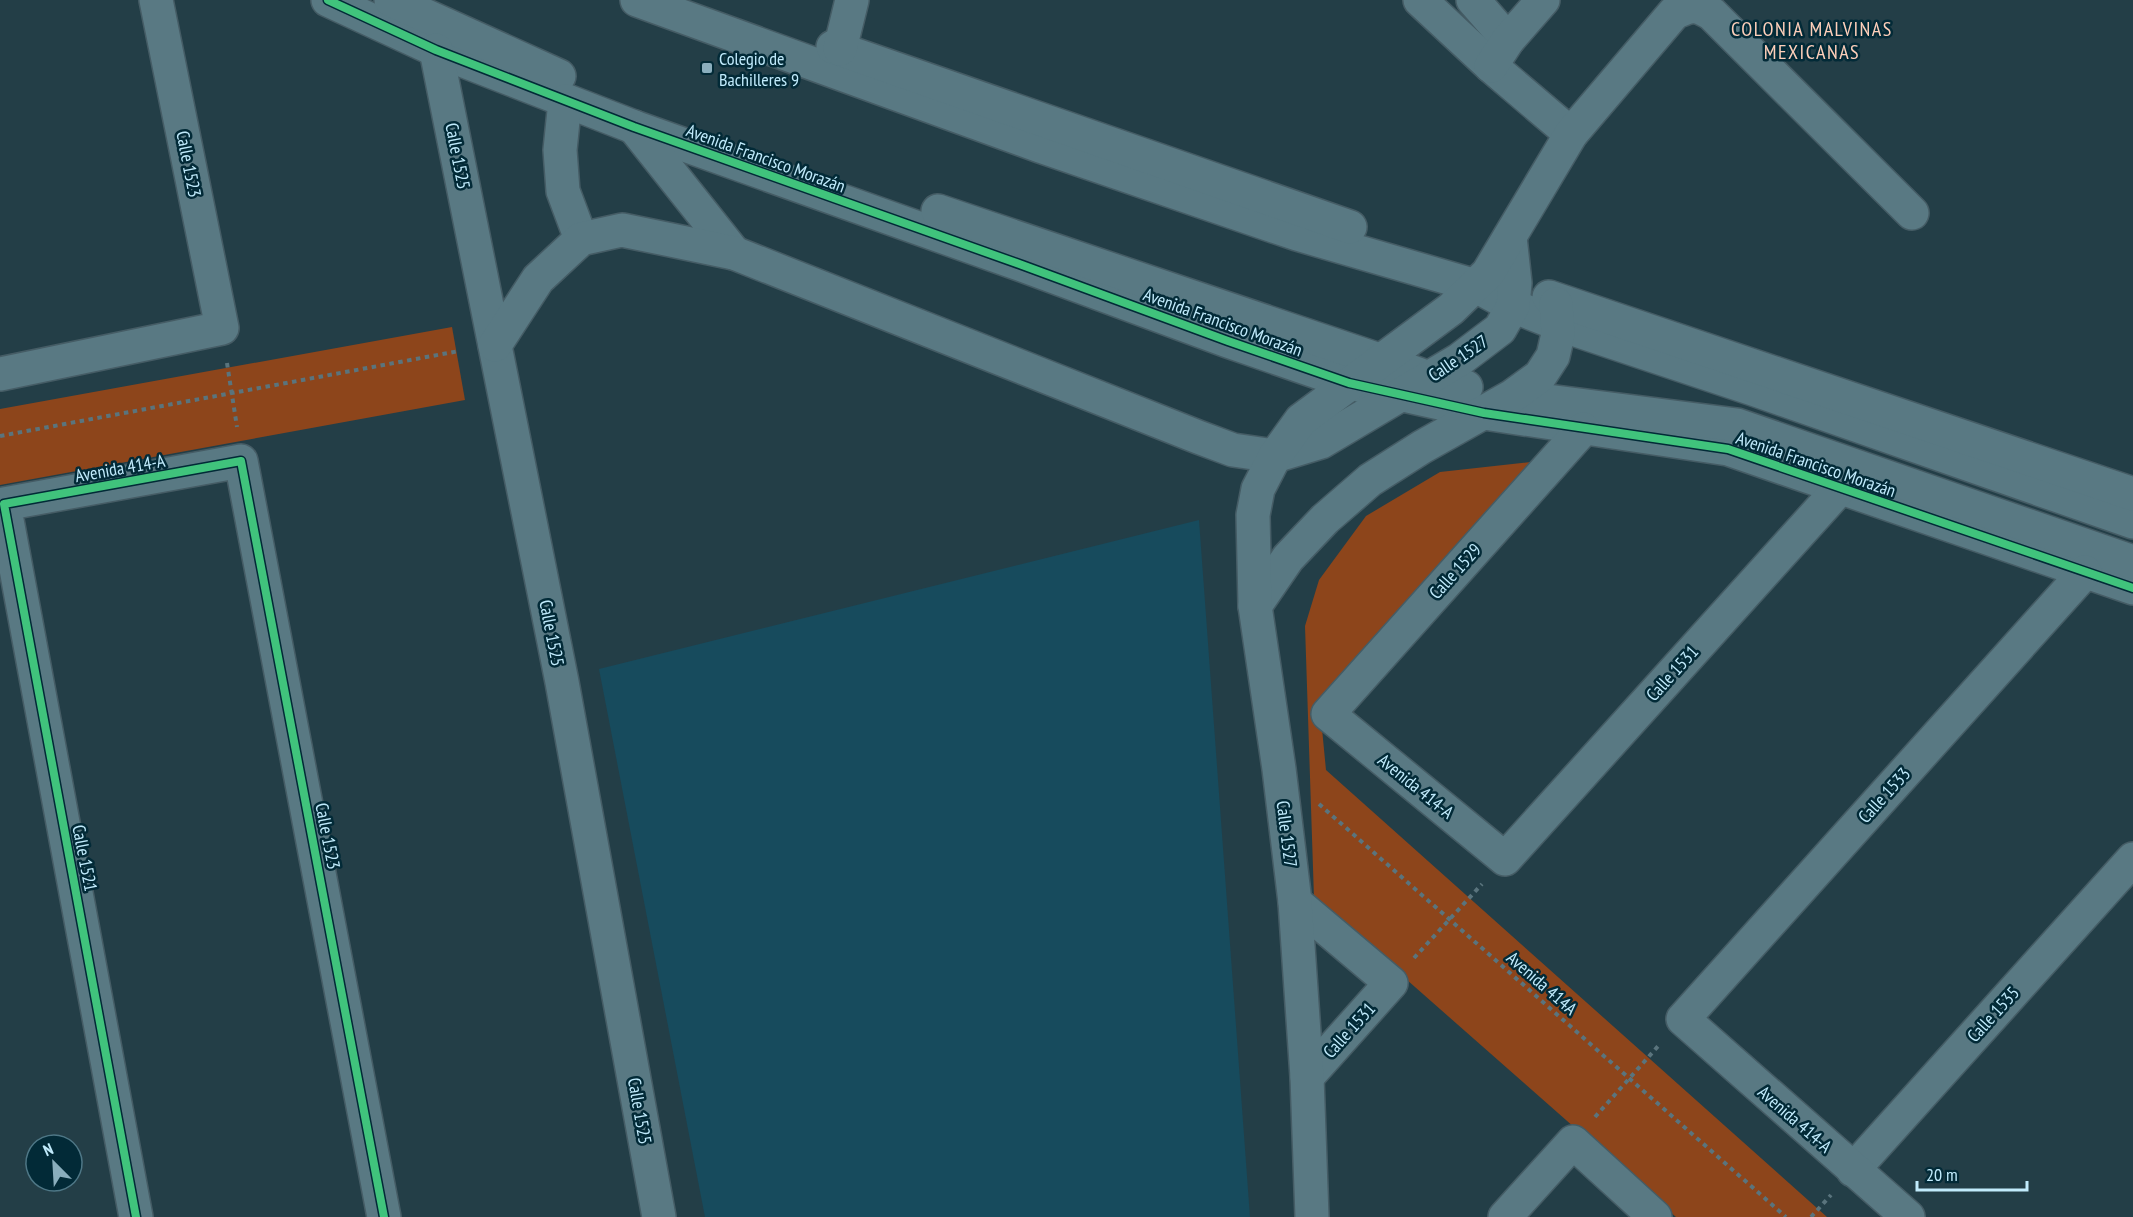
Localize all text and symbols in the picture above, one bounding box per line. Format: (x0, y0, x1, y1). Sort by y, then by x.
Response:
district label: COLONIA MALVINAS MEXICANAS (1731, 16, 1893, 65)
place label: Colegio de Bachilleres 9 (719, 47, 799, 91)
marker: Colegio de Bachilleres 9 (700, 61, 714, 75)
street label: Avenida Francisco Morazán (683, 119, 849, 197)
street label: Calle 1525 (440, 121, 476, 191)
street label: Calle 1523 (171, 129, 207, 199)
street label: Avenida Francisco Morazán (1140, 283, 1306, 361)
street label: Calle 1527 (1424, 330, 1492, 386)
street label: Avenida Francisco Morazán (1733, 426, 1899, 502)
street label: Avenida 414-A (73, 449, 167, 487)
street label: Calle 1529 (1424, 538, 1486, 604)
street label: Calle 1525 (534, 598, 570, 668)
street label: Calle 1531 (1641, 640, 1703, 706)
street label: Avenida 414-A (1373, 748, 1459, 824)
street label: Calle 1533 (1853, 762, 1915, 828)
street label: Calle 1527 (1271, 799, 1303, 869)
street label: Calle 1523 (310, 801, 346, 871)
street label: Calle 1521 (67, 823, 103, 893)
street label: Avenida 414A (1502, 946, 1582, 1020)
street label: Calle 1535 (1962, 981, 2024, 1047)
street label: Calle 1531 (1318, 997, 1380, 1063)
street label: Calle 1525 (623, 1076, 657, 1146)
street label: Avenida 414-A (1753, 1080, 1837, 1158)
north arrow (24, 1133, 84, 1193)
text: N (40, 1138, 56, 1160)
scale bar (1917, 1154, 2026, 1192)
text: 20 m (1926, 1163, 1958, 1186)

